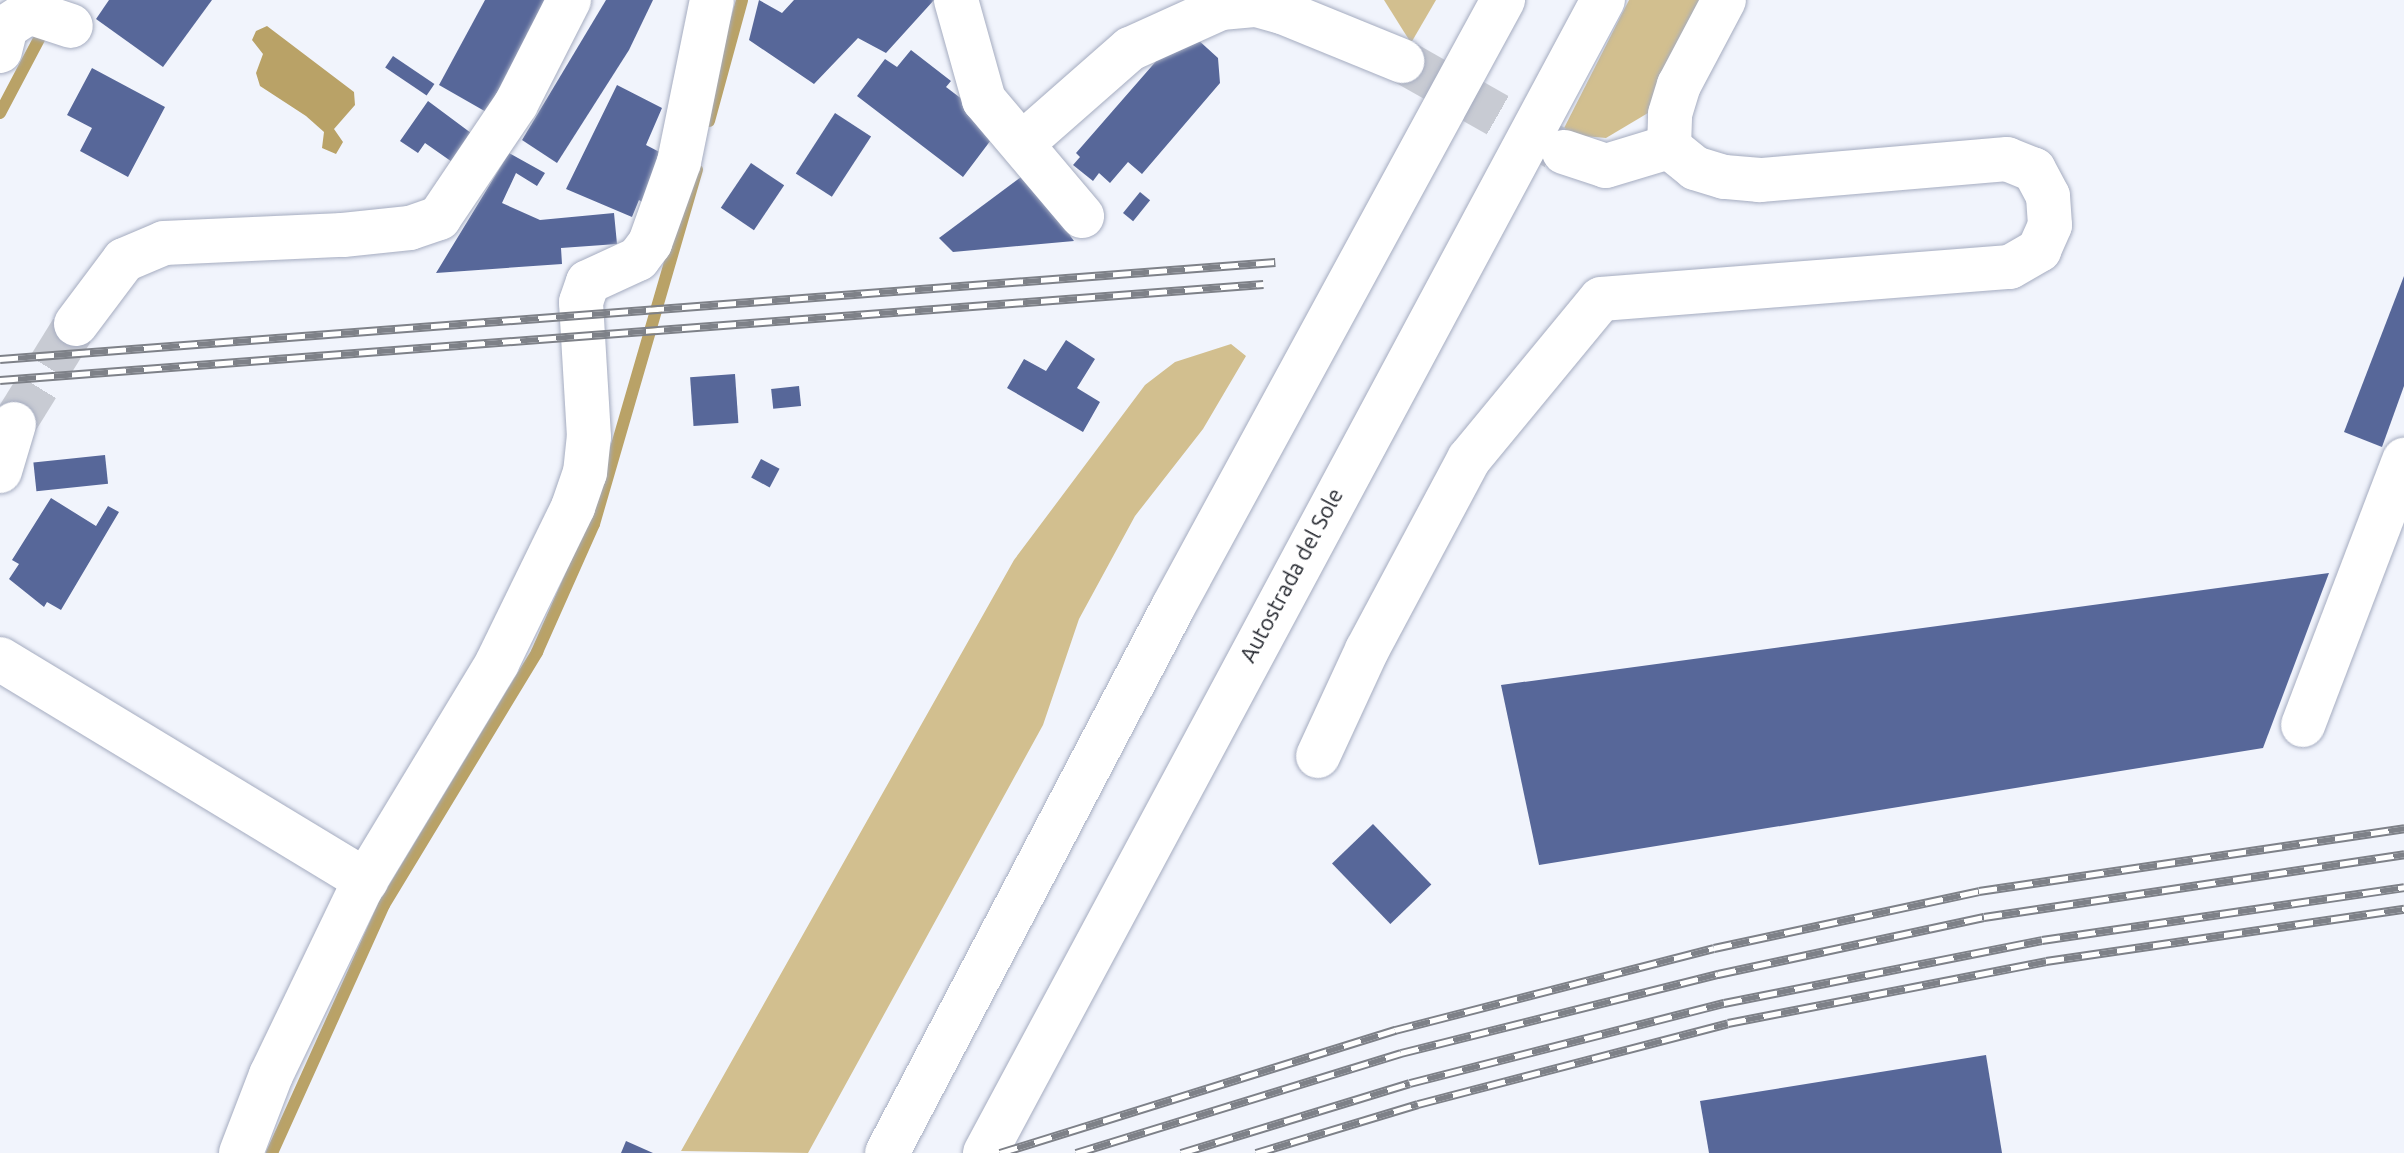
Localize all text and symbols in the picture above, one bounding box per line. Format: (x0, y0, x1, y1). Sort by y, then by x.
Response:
street label: Autostrada del Sole (1234, 483, 1348, 667)

